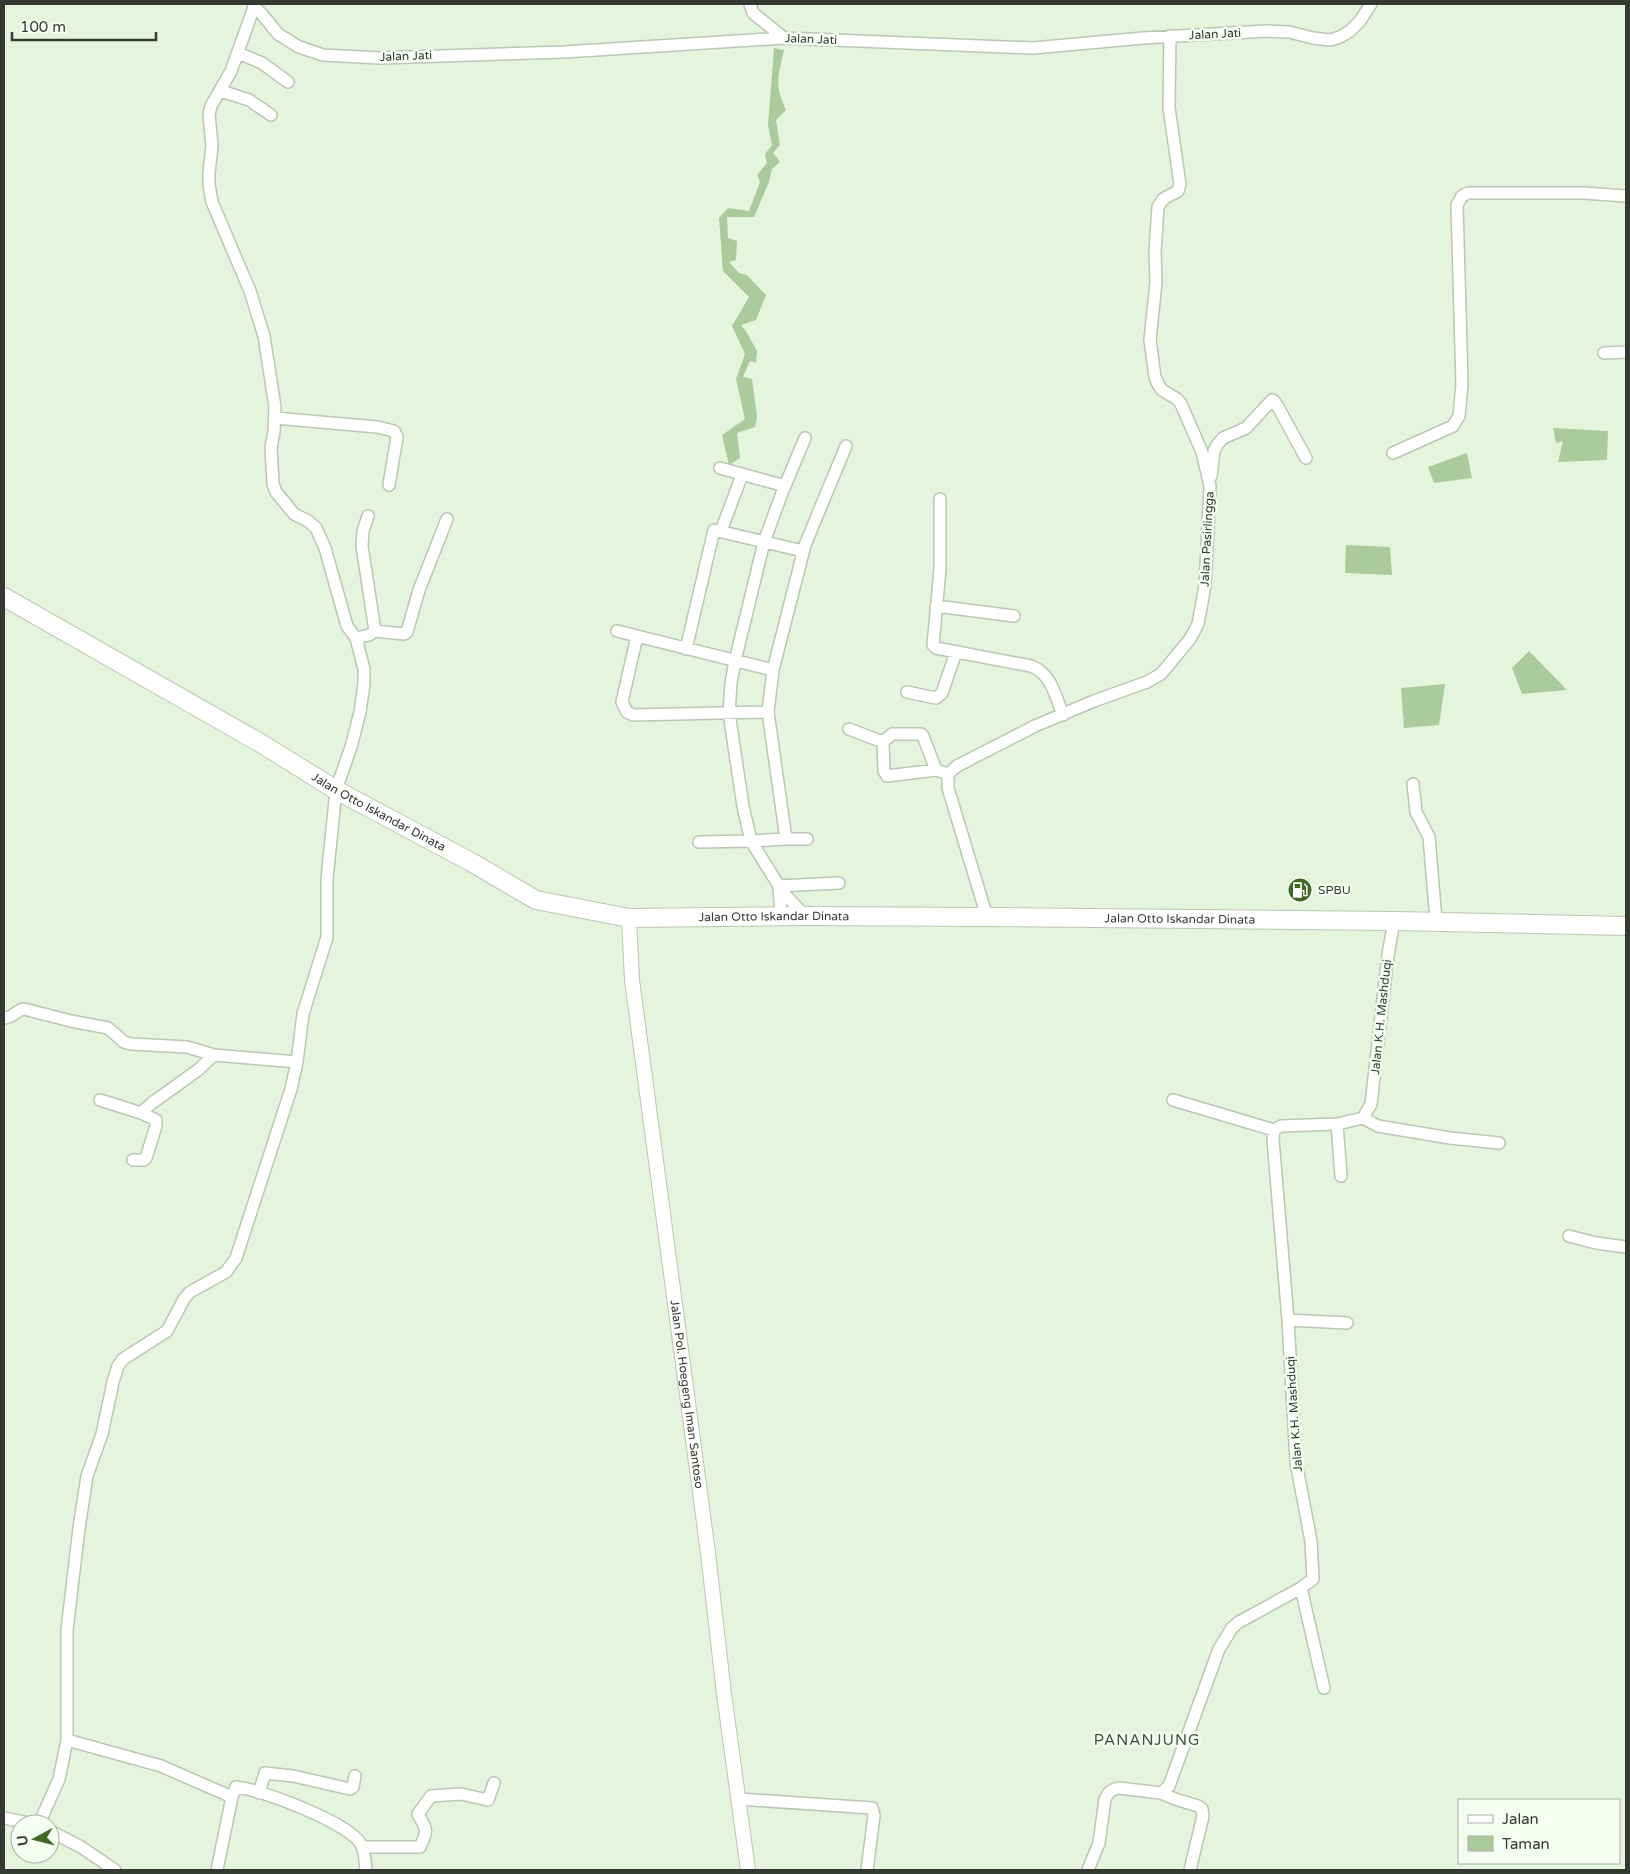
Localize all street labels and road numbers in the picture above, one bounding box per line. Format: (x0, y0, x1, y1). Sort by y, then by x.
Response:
street label: Jalan Jati (1189, 26, 1241, 42)
street label: Jalan Jati (785, 31, 837, 47)
street label: Jalan Jati (380, 48, 432, 64)
street label: Jalan Pasirlingga (1198, 491, 1216, 587)
street label: Jalan Otto Iskandar Dinata (309, 770, 448, 854)
street label: Jalan Otto Iskandar Dinata (699, 909, 849, 924)
street label: Jalan Otto Iskandar Dinata (1105, 911, 1255, 927)
street label: Jalan K.H. Mashduqi (1368, 959, 1394, 1075)
street label: Jalan Pol. Hoegeng Iman Santoso (668, 1299, 706, 1489)
street label: Jalan K.H. Mashduqi (1283, 1356, 1305, 1472)

